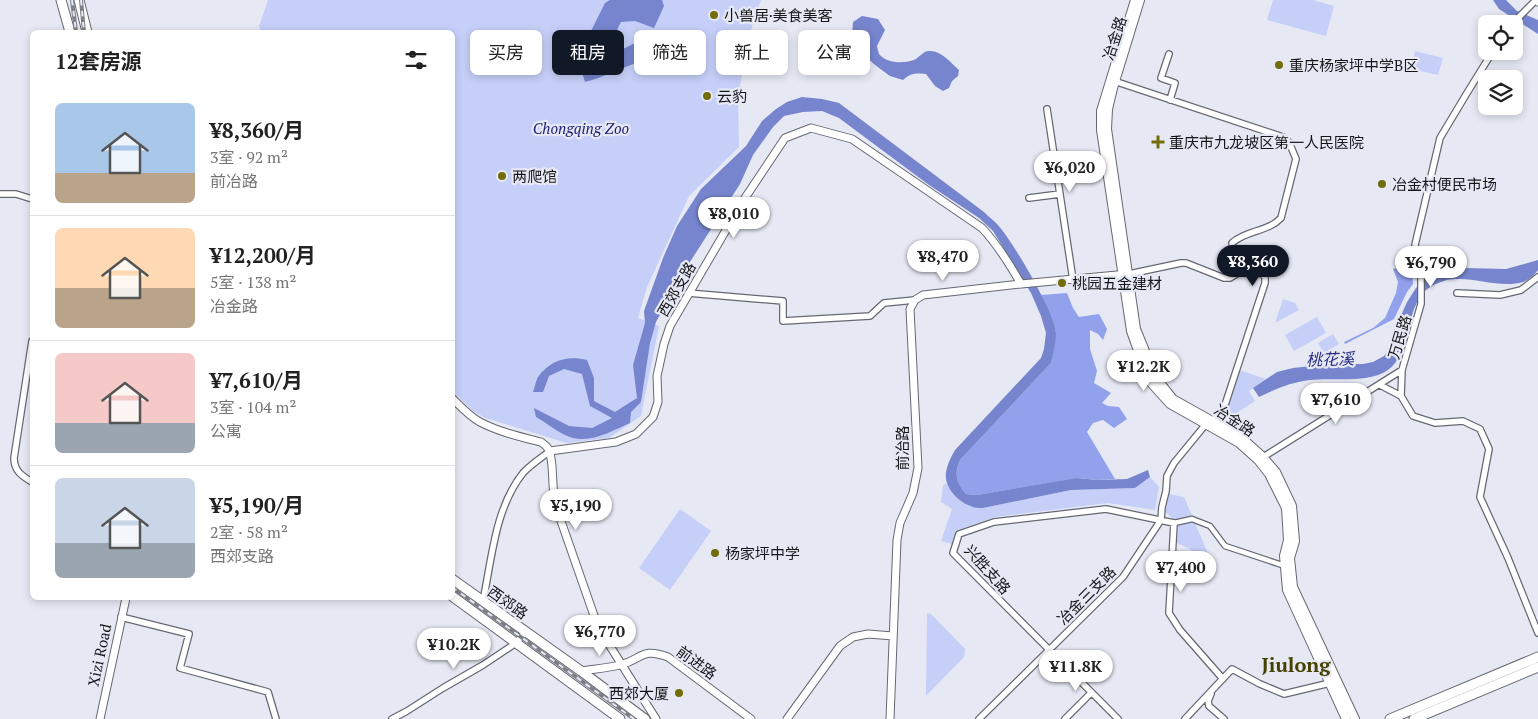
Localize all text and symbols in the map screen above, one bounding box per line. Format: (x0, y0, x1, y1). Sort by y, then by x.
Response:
place label: 小兽居·美食美客 (724, 5, 833, 25)
marker: 小兽居·美食美客 (708, 9, 720, 21)
street label: 冶金路 (1098, 14, 1130, 62)
map controls (1478, 15, 1523, 115)
button: locate (1478, 15, 1523, 60)
chip: 买房 (470, 30, 542, 75)
chip: 租房 (552, 30, 624, 75)
chip: 筛选 (634, 30, 706, 75)
chip: 新上 (716, 30, 788, 75)
chip: 公寓 (798, 30, 870, 75)
icon: filters (402, 46, 430, 74)
text: 12套房源 (55, 47, 142, 75)
place label: 重庆杨家坪中学B区 (1289, 55, 1418, 75)
marker: 重庆杨家坪中学B区 (1273, 59, 1285, 71)
button: layers (1478, 70, 1523, 115)
place label: 云豹 (717, 86, 747, 106)
marker: 云豹 (701, 90, 713, 102)
text: ¥8,360/月 (210, 116, 304, 144)
park label: Chongqing Zoo (533, 118, 630, 138)
icon: home (95, 123, 155, 183)
place label: 重庆市九龙坡区第一人民医院 (1169, 132, 1364, 152)
marker: 重庆市九龙坡区第一人民医院 (1151, 135, 1165, 149)
text: 3室 · 92 m² (210, 146, 288, 168)
pin: ¥6,020 (1029, 150, 1111, 193)
text: ¥6,020 (1045, 156, 1095, 178)
place label: 两爬馆 (512, 166, 557, 186)
text: 前冶路 (210, 170, 258, 192)
marker: 两爬馆 (496, 170, 508, 182)
place label: 冶金村便民市场 (1392, 174, 1497, 194)
marker: 冶金村便民市场 (1376, 178, 1388, 190)
pin: ¥8,010 (693, 196, 775, 239)
text: ¥8,010 (709, 202, 759, 224)
pin: ¥8,470 (902, 240, 984, 282)
text: ¥12,200/月 (210, 241, 316, 269)
pin: ¥8,360 (1212, 244, 1294, 287)
text: ¥8,470 (918, 245, 968, 267)
pin: ¥6,790 (1390, 246, 1472, 288)
icon: home (95, 248, 155, 308)
text: ¥8,360 (1228, 250, 1278, 272)
text: ¥6,790 (1406, 251, 1456, 273)
street label: 西郊支路 (652, 258, 700, 320)
text: 5室 · 138 m² (210, 271, 296, 293)
place label: 桃园五金建材 (1072, 273, 1162, 293)
marker: 桃园五金建材 (1056, 277, 1068, 289)
text: 冶金路 (210, 295, 258, 317)
street label: 万民路 (1383, 313, 1415, 361)
water label: 桃花溪 (1306, 347, 1356, 371)
pin: ¥12.2K (1103, 350, 1185, 392)
text: ¥12.2K (1118, 355, 1170, 377)
text: ¥7,610/月 (210, 366, 303, 394)
icon: home (95, 373, 155, 433)
pin: ¥7,610 (1295, 382, 1377, 425)
text: ¥7,610 (1311, 388, 1361, 410)
text: 3室 · 104 m² (210, 396, 296, 418)
street label: 冶金路 (1211, 399, 1259, 441)
text: 公寓 (210, 420, 242, 442)
street label: 前冶路 (892, 425, 912, 471)
pin: ¥5,190 (535, 488, 617, 531)
text: ¥5,190/月 (210, 491, 304, 519)
text: ¥5,190 (551, 494, 601, 516)
icon: home (95, 498, 155, 558)
text: 2室 · 58 m² (210, 521, 288, 543)
street label: 兴胜支路 (960, 540, 1016, 598)
place label: 杨家坪中学 (725, 543, 800, 563)
text: 西郊支路 (210, 545, 274, 567)
marker: 杨家坪中学 (709, 547, 721, 559)
pin: ¥7,400 (1140, 550, 1222, 593)
text: ¥7,400 (1156, 556, 1206, 578)
street label: 冶金三支路 (1052, 561, 1120, 629)
street label: 西郊路 (484, 581, 532, 623)
pin: ¥6,770 (559, 614, 641, 657)
text: ¥6,770 (575, 620, 625, 642)
street label: Xizi Road (83, 622, 115, 688)
pin: ¥10.2K (413, 628, 495, 670)
text: ¥10.2K (428, 633, 480, 655)
street label: 前进路 (673, 641, 721, 683)
pin: ¥11.8K (1035, 650, 1117, 692)
district label: Jiulong (1261, 651, 1331, 678)
text: ¥11.8K (1050, 655, 1102, 677)
place label: 西郊大厦 (609, 683, 669, 703)
marker: 西郊大厦 (673, 687, 685, 699)

